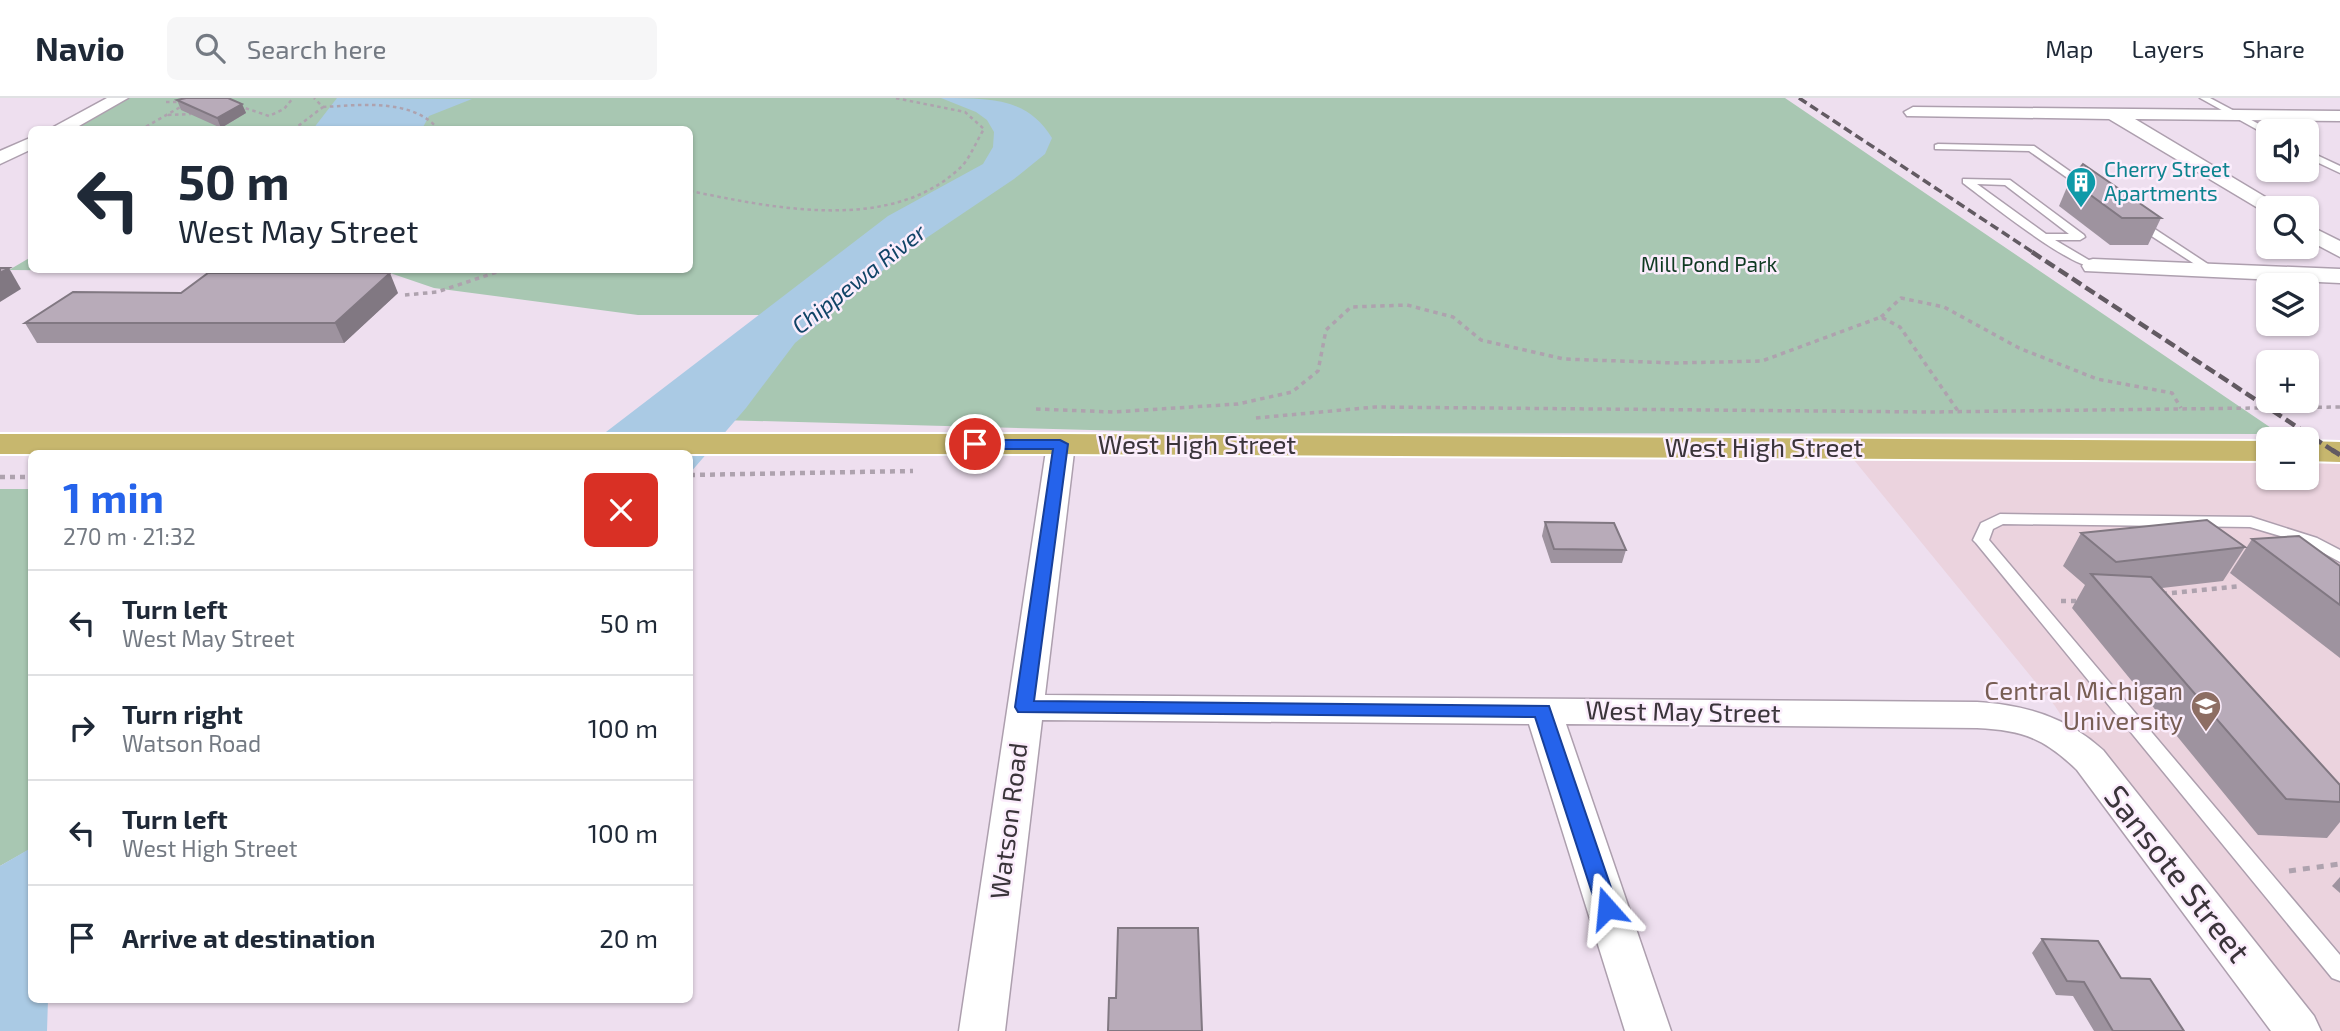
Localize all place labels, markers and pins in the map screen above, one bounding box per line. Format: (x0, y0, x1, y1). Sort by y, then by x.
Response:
place label: Cherry Street Apartments (2104, 156, 2230, 205)
building icon: Cherry Street Apartments (2064, 165, 2098, 209)
pin (945, 414, 1005, 474)
place label: Central Michigan University (1984, 674, 2183, 735)
school or university icon: Central Michigan University (2189, 689, 2223, 733)

